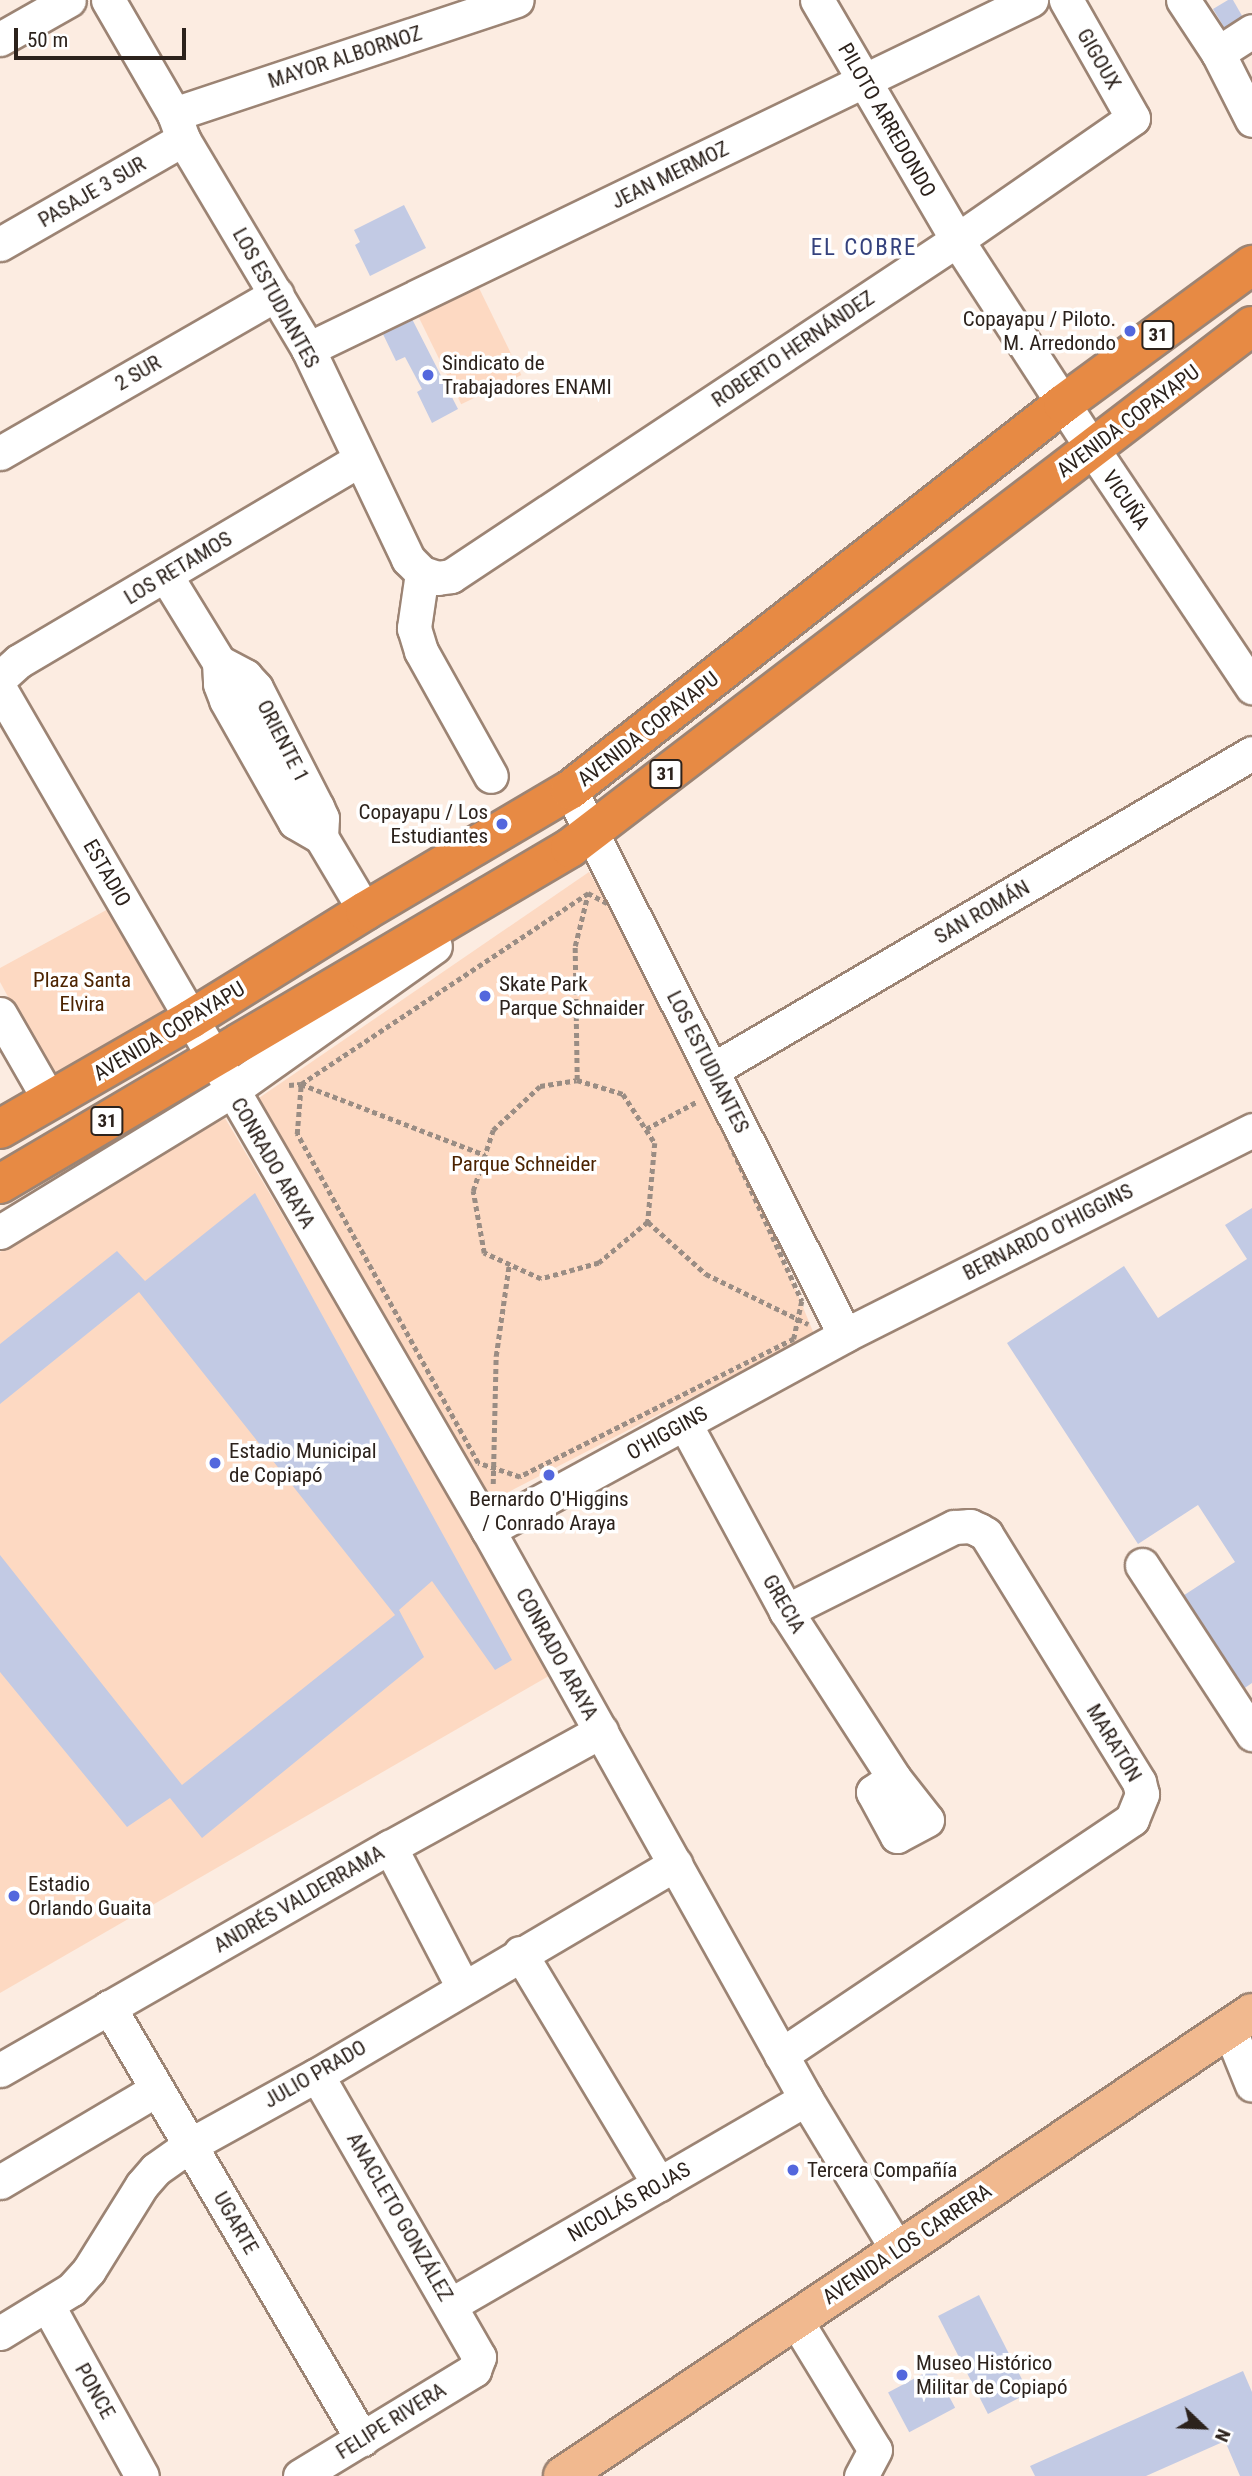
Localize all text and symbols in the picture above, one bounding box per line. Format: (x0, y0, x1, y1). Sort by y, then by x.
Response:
scale bar (18, 14, 189, 58)
street label: MAYOR ALBORNOZ (265, 20, 425, 94)
street label: GIGOUX (1072, 24, 1126, 94)
text: 50 m (27, 28, 68, 52)
street label: PILOTO ARREDONDO (833, 38, 941, 202)
street label: JEAN MERMOZ (607, 136, 733, 214)
street label: PASAJE 3 SUR (34, 151, 150, 233)
street label: LOS ESTUDIANTES (227, 224, 325, 372)
district label: EL COBRE (812, 234, 916, 262)
street label: ROBERTO HERNÁNDEZ (707, 285, 879, 413)
place label: Copayapu / Piloto. M. Arredondo (963, 306, 1116, 356)
road number: 31 (1140, 320, 1176, 350)
marker: Copayapu / Piloto. M. Arredondo (1122, 323, 1138, 339)
street label: 2 SUR (110, 350, 166, 396)
place label: Sindicato de Trabajadores ENAMI (442, 350, 612, 400)
street label: AVENIDA COPAYAPU (1052, 359, 1204, 483)
marker: Sindicato de Trabajadores ENAMI (420, 367, 436, 383)
street label: VICUÑA (1097, 466, 1155, 534)
street label: LOS RETAMOS (120, 526, 236, 610)
street label: AVENIDA COPAYAPU (573, 666, 723, 792)
street label: ORIENTE 1 (252, 696, 314, 786)
road number: 31 (648, 758, 684, 790)
place label: Copayapu / Los Estudiantes (359, 799, 488, 849)
marker: Copayapu / Los Estudiantes (494, 816, 510, 832)
street label: ESTADIO (78, 835, 136, 911)
street label: SAN ROMÁN (930, 875, 1034, 949)
park label: Plaza Santa Elvira (33, 967, 131, 1017)
place label: Skate Park Parque Schnaider (499, 971, 645, 1021)
street label: AVENIDA COPAYAPU (89, 976, 249, 1086)
street label: LOS ESTUDIANTES (661, 987, 755, 1137)
marker: Skate Park Parque Schnaider (477, 988, 493, 1004)
street label: CONRADO ARAYA (225, 1093, 321, 1233)
road number: 31 (90, 1106, 124, 1136)
park label: Parque Schneider (451, 1151, 597, 1177)
street label: BERNARDO O'HIGGINS (959, 1178, 1137, 1286)
street label: O'HIGGINS (622, 1401, 712, 1465)
place label: Estadio Municipal de Copiapó (229, 1438, 377, 1488)
marker: Estadio Municipal de Copiapó (207, 1455, 223, 1471)
marker: Bernardo O'Higgins / Conrado Araya (541, 1467, 557, 1483)
place label: Bernardo O'Higgins / Conrado Araya (469, 1486, 629, 1536)
street label: GRECIA (757, 1570, 811, 1638)
street label: CONRADO ARAYA (510, 1584, 604, 1724)
street label: MARATÓN (1081, 1699, 1147, 1787)
street label: ANDRÉS VALDERRAMA (209, 1840, 389, 1958)
place label: Estadio Orlando Guaita (28, 1871, 152, 1921)
marker: Estadio Orlando Guaita (6, 1888, 22, 1904)
street label: JULIO PRADO (259, 2035, 371, 2113)
street label: ANACLETO GONZÁLEZ (341, 2128, 459, 2306)
street label: NICOLÁS ROJAS (563, 2157, 695, 2247)
place label: Tercera Compañía (807, 2157, 957, 2183)
marker: Tercera Compañía (785, 2162, 801, 2178)
street label: AVENIDA LOS CARRERA (818, 2178, 996, 2310)
street label: UGARTE (208, 2187, 264, 2259)
place label: Museo Histórico Militar de Copiapó (916, 2350, 1067, 2400)
street label: PONCE (70, 2359, 120, 2423)
marker: Museo Histórico Militar de Copiapó (894, 2367, 910, 2383)
street label: FELIPE RIVERA (332, 2377, 450, 2465)
north arrow (1168, 2392, 1238, 2462)
text: N (1210, 2426, 1236, 2445)

